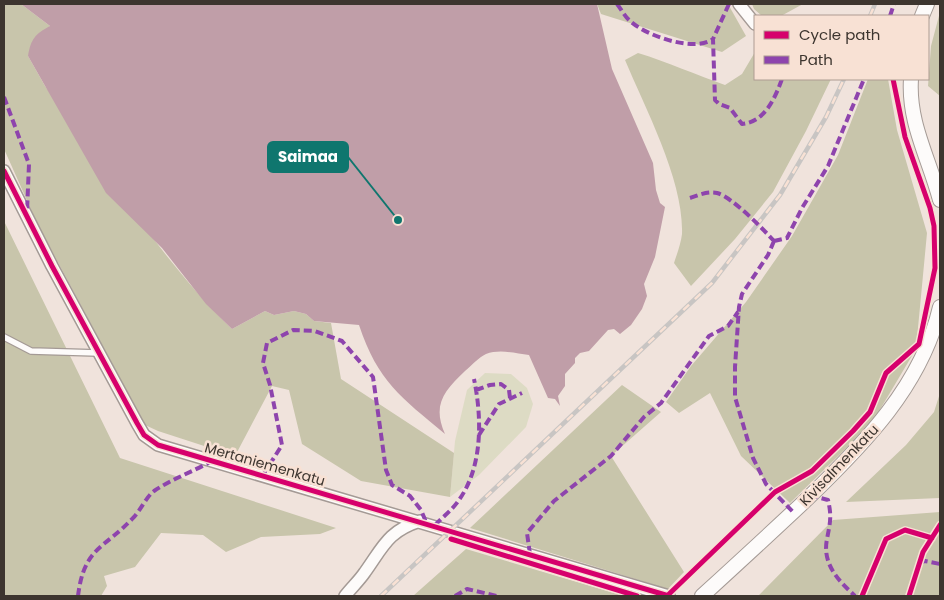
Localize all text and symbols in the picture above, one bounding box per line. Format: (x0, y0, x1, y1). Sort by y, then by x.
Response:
legend (754, 15, 929, 80)
text: Cycle path (799, 24, 880, 45)
text: Path (799, 49, 833, 70)
callout: Saimaa (268, 142, 348, 172)
text: Saimaa (278, 146, 338, 167)
street label: Kivisalmenkatu (795, 420, 883, 510)
street label: Mertaniemenkatu (202, 437, 328, 491)

